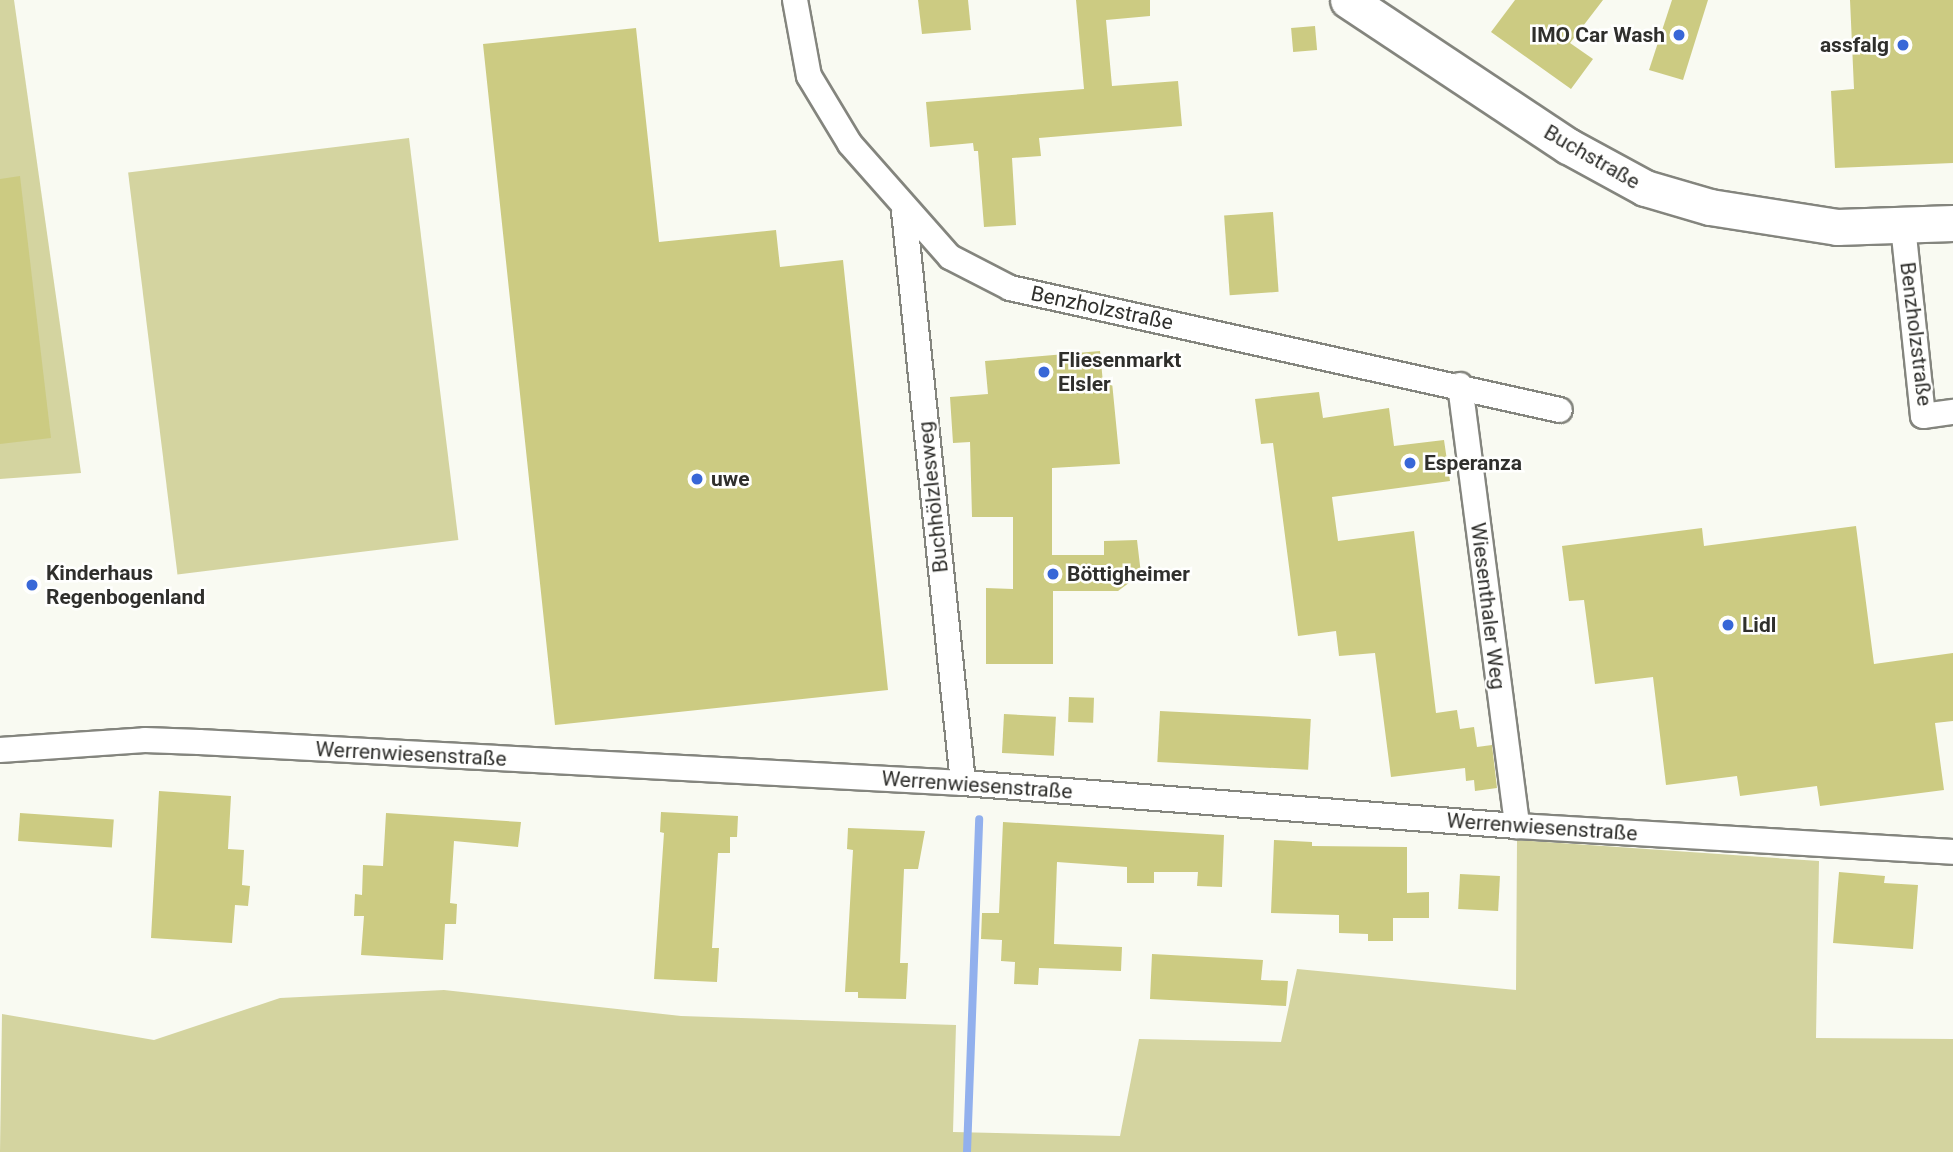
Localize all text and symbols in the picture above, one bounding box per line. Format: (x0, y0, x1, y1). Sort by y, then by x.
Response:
place label: IMO Car Wash (1531, 22, 1665, 48)
marker: IMO Car Wash (1671, 27, 1687, 43)
place label: assfalg (1820, 32, 1889, 58)
marker: assfalg (1895, 37, 1911, 53)
street label: Buchstraße (1540, 119, 1644, 195)
street label: Benzholzstraße (1895, 261, 1937, 407)
street label: Benzholzstraße (1029, 281, 1175, 335)
place label: Fliesenmarkt Elsler (1058, 347, 1181, 397)
marker: Fliesenmarkt Elsler (1036, 364, 1052, 380)
street label: Buchhölzlesweg (913, 420, 953, 574)
place label: Esperanza (1424, 450, 1522, 476)
marker: Esperanza (1402, 455, 1418, 471)
place label: uwe (711, 466, 750, 492)
marker: uwe (689, 471, 705, 487)
street label: Wiesenthaler Weg (1465, 521, 1511, 691)
place label: Kinderhaus Regenbogenland (46, 560, 205, 610)
place label: Böttigheimer (1067, 561, 1190, 587)
marker: Böttigheimer (1045, 566, 1061, 582)
marker: Kinderhaus Regenbogenland (24, 577, 40, 593)
place label: Lidl (1742, 612, 1776, 638)
marker: Lidl (1720, 617, 1736, 633)
street label: Werrenwiesenstraße (315, 736, 507, 772)
street label: Werrenwiesenstraße (881, 766, 1073, 804)
street label: Werrenwiesenstraße (1446, 808, 1638, 846)

